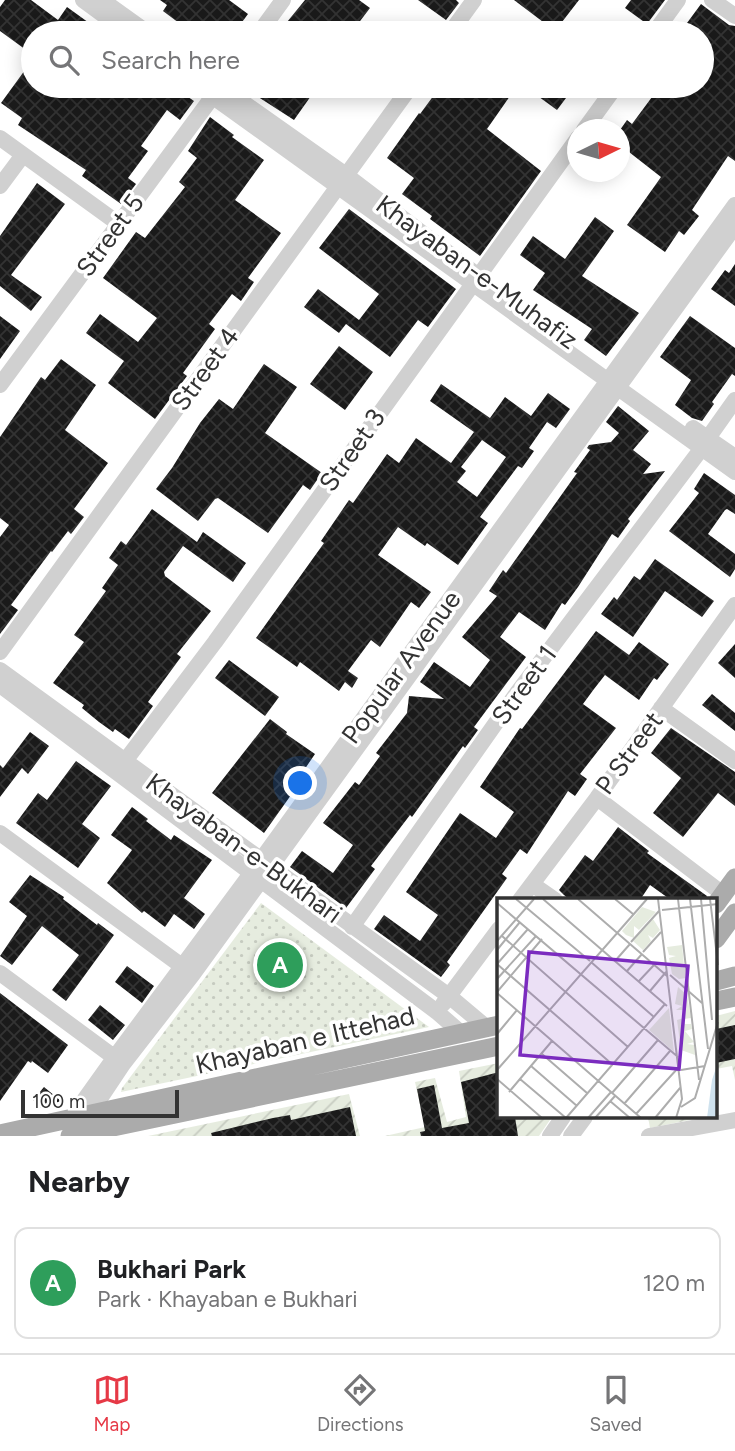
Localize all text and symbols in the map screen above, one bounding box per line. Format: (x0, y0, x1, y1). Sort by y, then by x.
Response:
search box (21, 21, 714, 98)
icon: search (45, 41, 83, 79)
text: Search here (101, 44, 240, 76)
north arrow (567, 119, 630, 182)
street label: Street 5 (69, 187, 151, 283)
street label: Khayaban-e-Muhafiz (370, 188, 584, 356)
street label: Street 4 (164, 321, 246, 417)
street label: Street 3 (312, 403, 392, 497)
street label: Popular Avenue (335, 584, 467, 750)
street label: Street 1 (485, 639, 563, 731)
street label: P Street (588, 705, 670, 801)
street label: Khayaban-e-Bukhari (140, 766, 348, 930)
your location (283, 766, 317, 800)
inset map (497, 898, 718, 1118)
pin: A (257, 939, 303, 991)
street label: Khayaban e Ittehad (192, 999, 418, 1081)
scale bar (21, 1087, 178, 1119)
text: 100 m (32, 1090, 85, 1113)
text: Nearby (28, 1163, 130, 1200)
text: Bukhari Park (97, 1253, 246, 1285)
text: A (45, 1269, 61, 1297)
text: 120 m (643, 1269, 705, 1297)
text: Park · Khayaban e Bukhari (97, 1285, 358, 1313)
tab: Map (93, 1371, 131, 1436)
tab: Directions (317, 1371, 404, 1436)
tab: Saved (590, 1371, 642, 1436)

